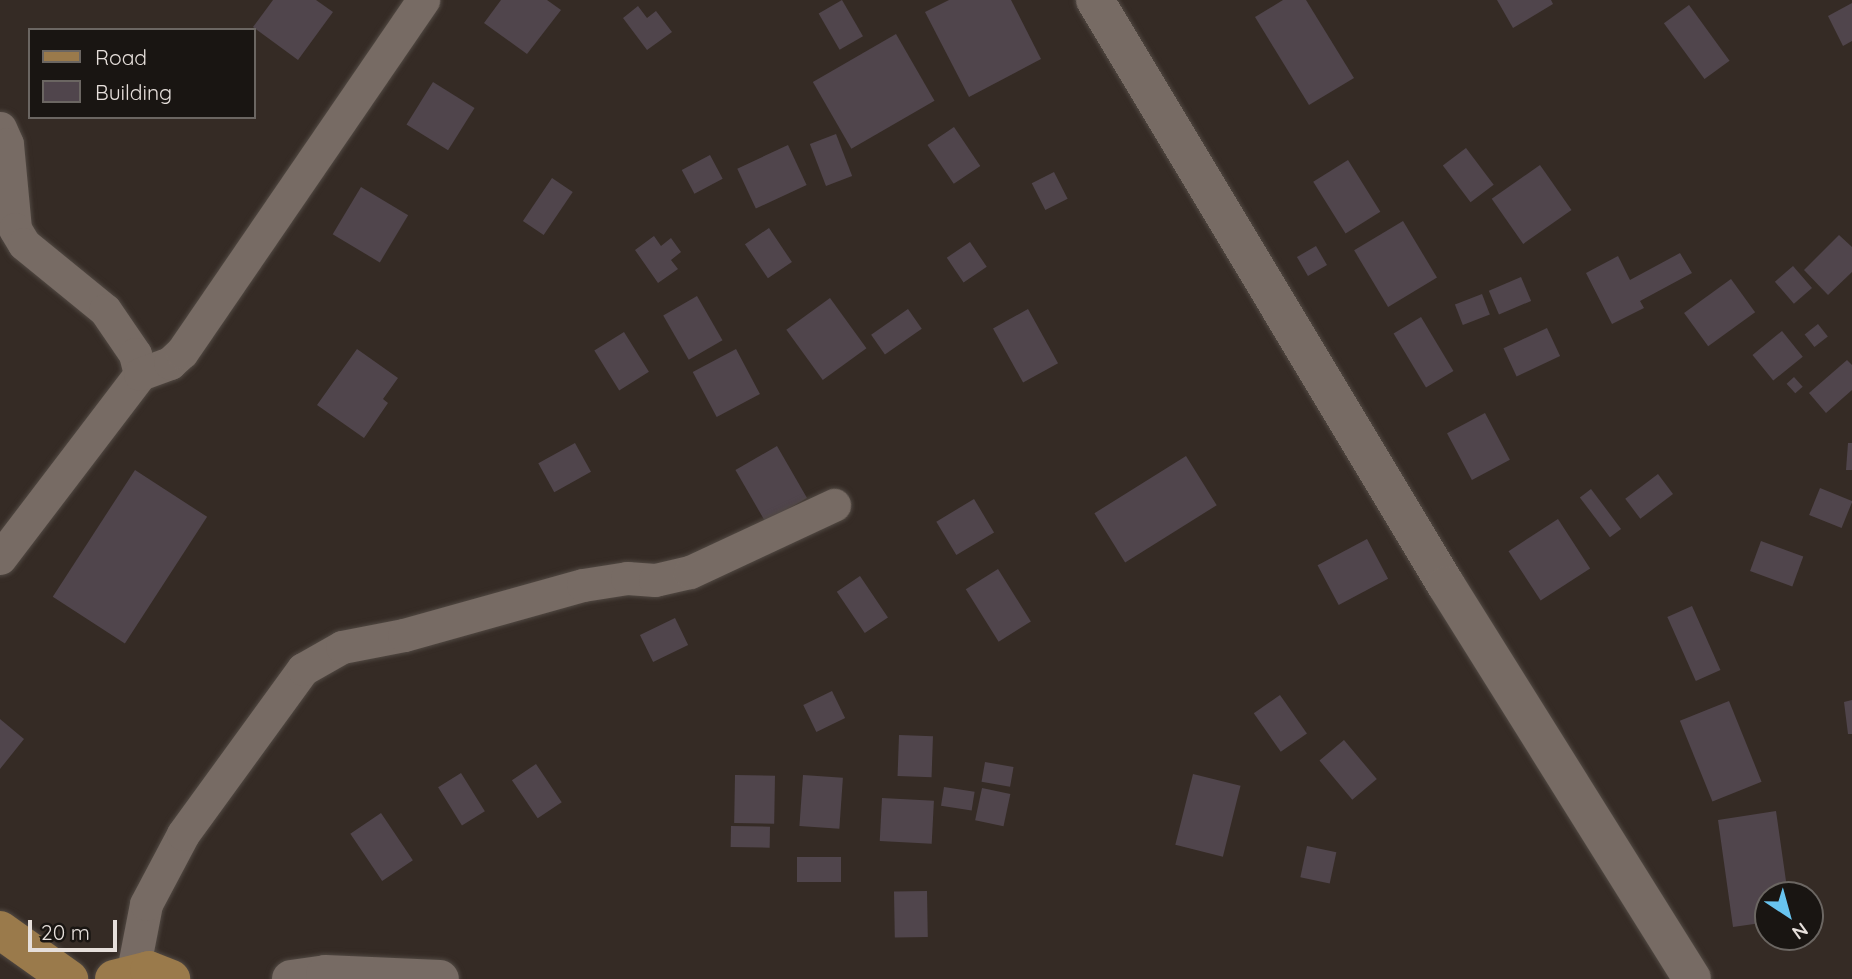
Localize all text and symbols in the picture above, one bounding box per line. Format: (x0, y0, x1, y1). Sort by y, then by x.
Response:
legend (28, 28, 256, 119)
text: Road (95, 44, 147, 70)
text: Building (95, 79, 172, 105)
north arrow (1754, 881, 1824, 951)
scale bar (32, 906, 121, 950)
text: N (1787, 918, 1813, 945)
text: 20 m (41, 919, 90, 945)

